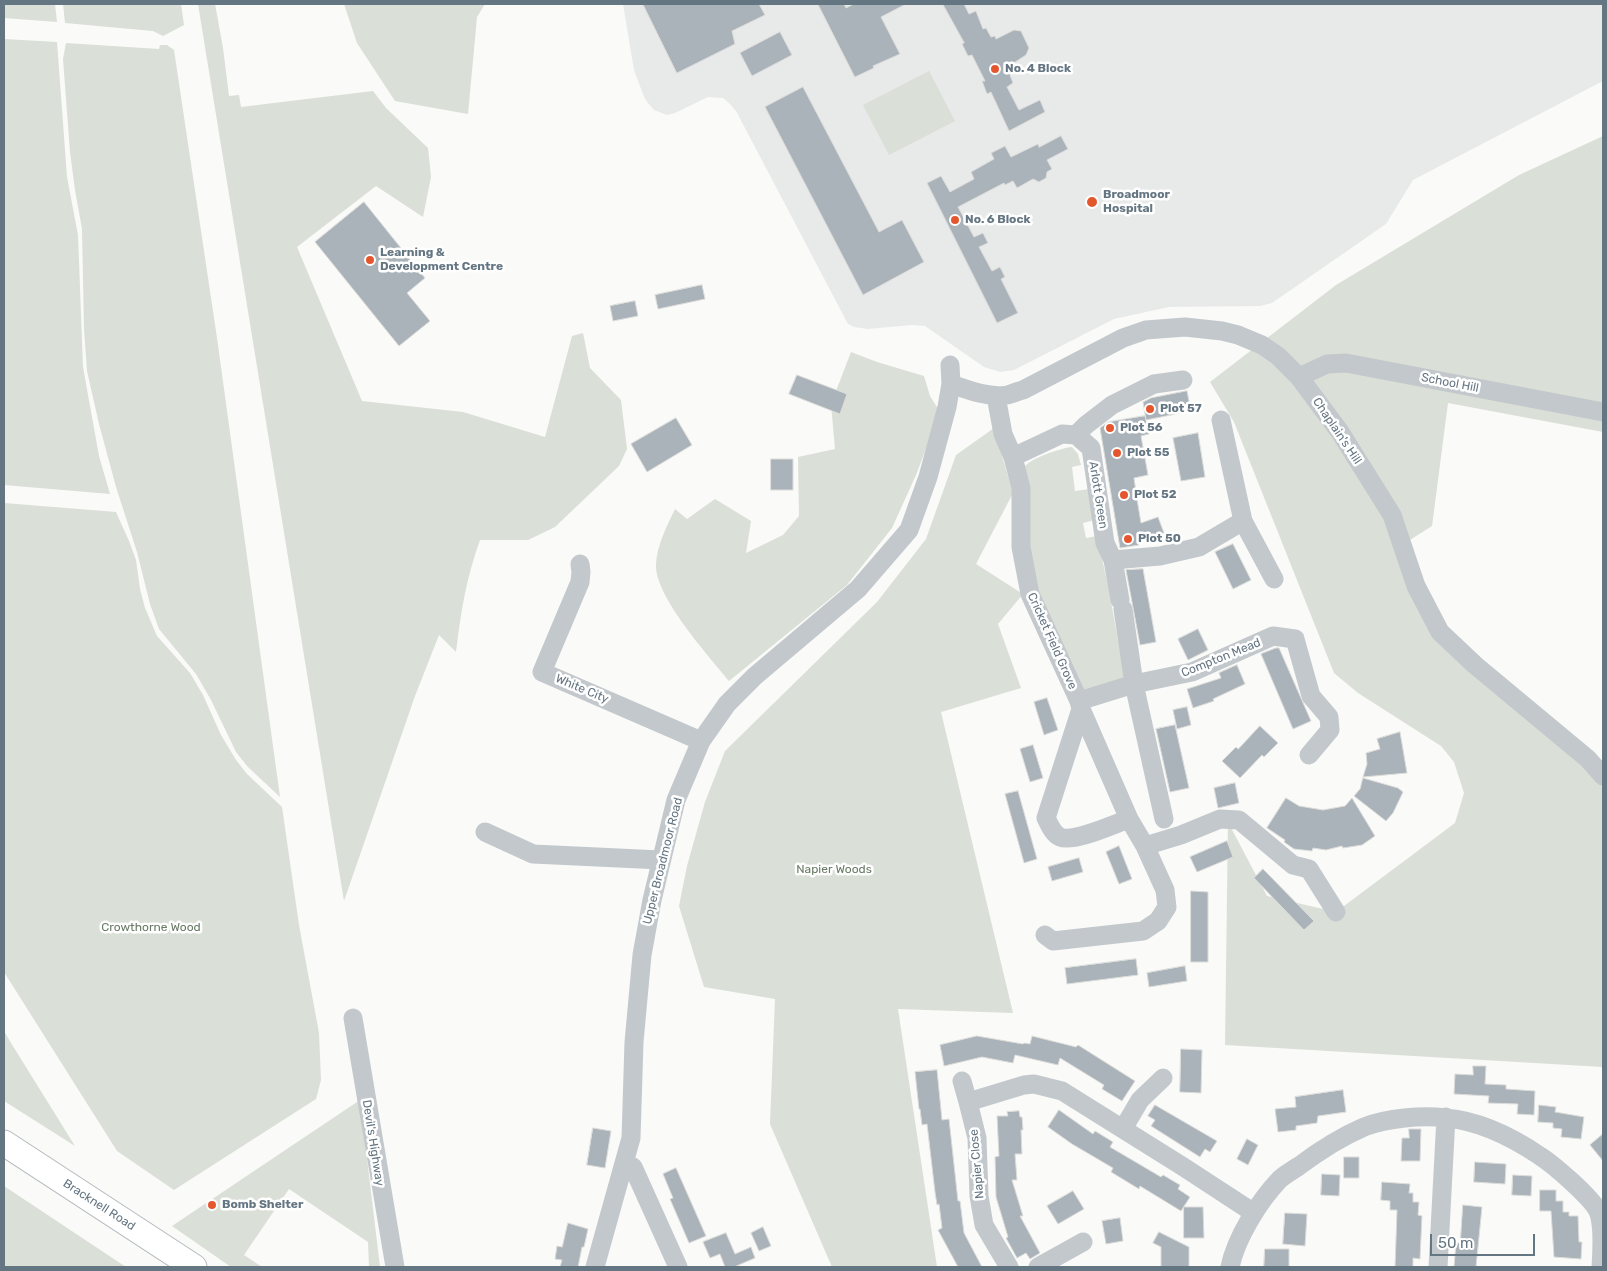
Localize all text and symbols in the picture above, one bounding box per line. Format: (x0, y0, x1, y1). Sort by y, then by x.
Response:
place label: No. 4 Block (1005, 62, 1071, 76)
marker: No. 4 Block (989, 63, 1001, 75)
place label: Broadmoor Hospital (1103, 188, 1170, 216)
marker: Broadmoor Hospital (1085, 195, 1099, 209)
place label: No. 6 Block (965, 213, 1031, 227)
marker: No. 6 Block (949, 214, 961, 226)
place label: Learning & Development Centre (380, 246, 503, 274)
marker: Learning & Development Centre (364, 254, 376, 266)
street label: School Hill (1420, 370, 1480, 396)
street label: Chaplain's Hill (1309, 395, 1365, 467)
place label: Plot 57 (1160, 402, 1202, 416)
marker: Plot 57 (1144, 403, 1156, 415)
place label: Plot 56 (1120, 421, 1163, 435)
marker: Plot 56 (1104, 422, 1116, 434)
place label: Plot 55 (1127, 446, 1170, 460)
marker: Plot 55 (1111, 447, 1123, 459)
street label: Arlott Green (1086, 460, 1110, 530)
place label: Plot 52 (1134, 488, 1177, 502)
marker: Plot 52 (1118, 489, 1130, 501)
place label: Plot 50 (1138, 532, 1181, 546)
marker: Plot 50 (1122, 533, 1134, 545)
street label: Cricket Field Grove (1024, 590, 1080, 692)
street label: Compton Mead (1179, 636, 1263, 680)
street label: White City (553, 671, 611, 707)
street label: Upper Broadmoor Road (640, 796, 686, 926)
park label: Napier Woods (796, 863, 872, 877)
park label: Crowthorne Wood (101, 921, 201, 935)
street label: Devil's Highway (359, 1099, 387, 1187)
street label: Napier Close (967, 1129, 987, 1199)
street label: Bracknell Road (60, 1176, 138, 1234)
place label: Bomb Shelter (222, 1198, 303, 1212)
marker: Bomb Shelter (206, 1199, 218, 1211)
scale bar (1432, 1224, 1537, 1256)
text: 50 m (1438, 1234, 1473, 1252)

